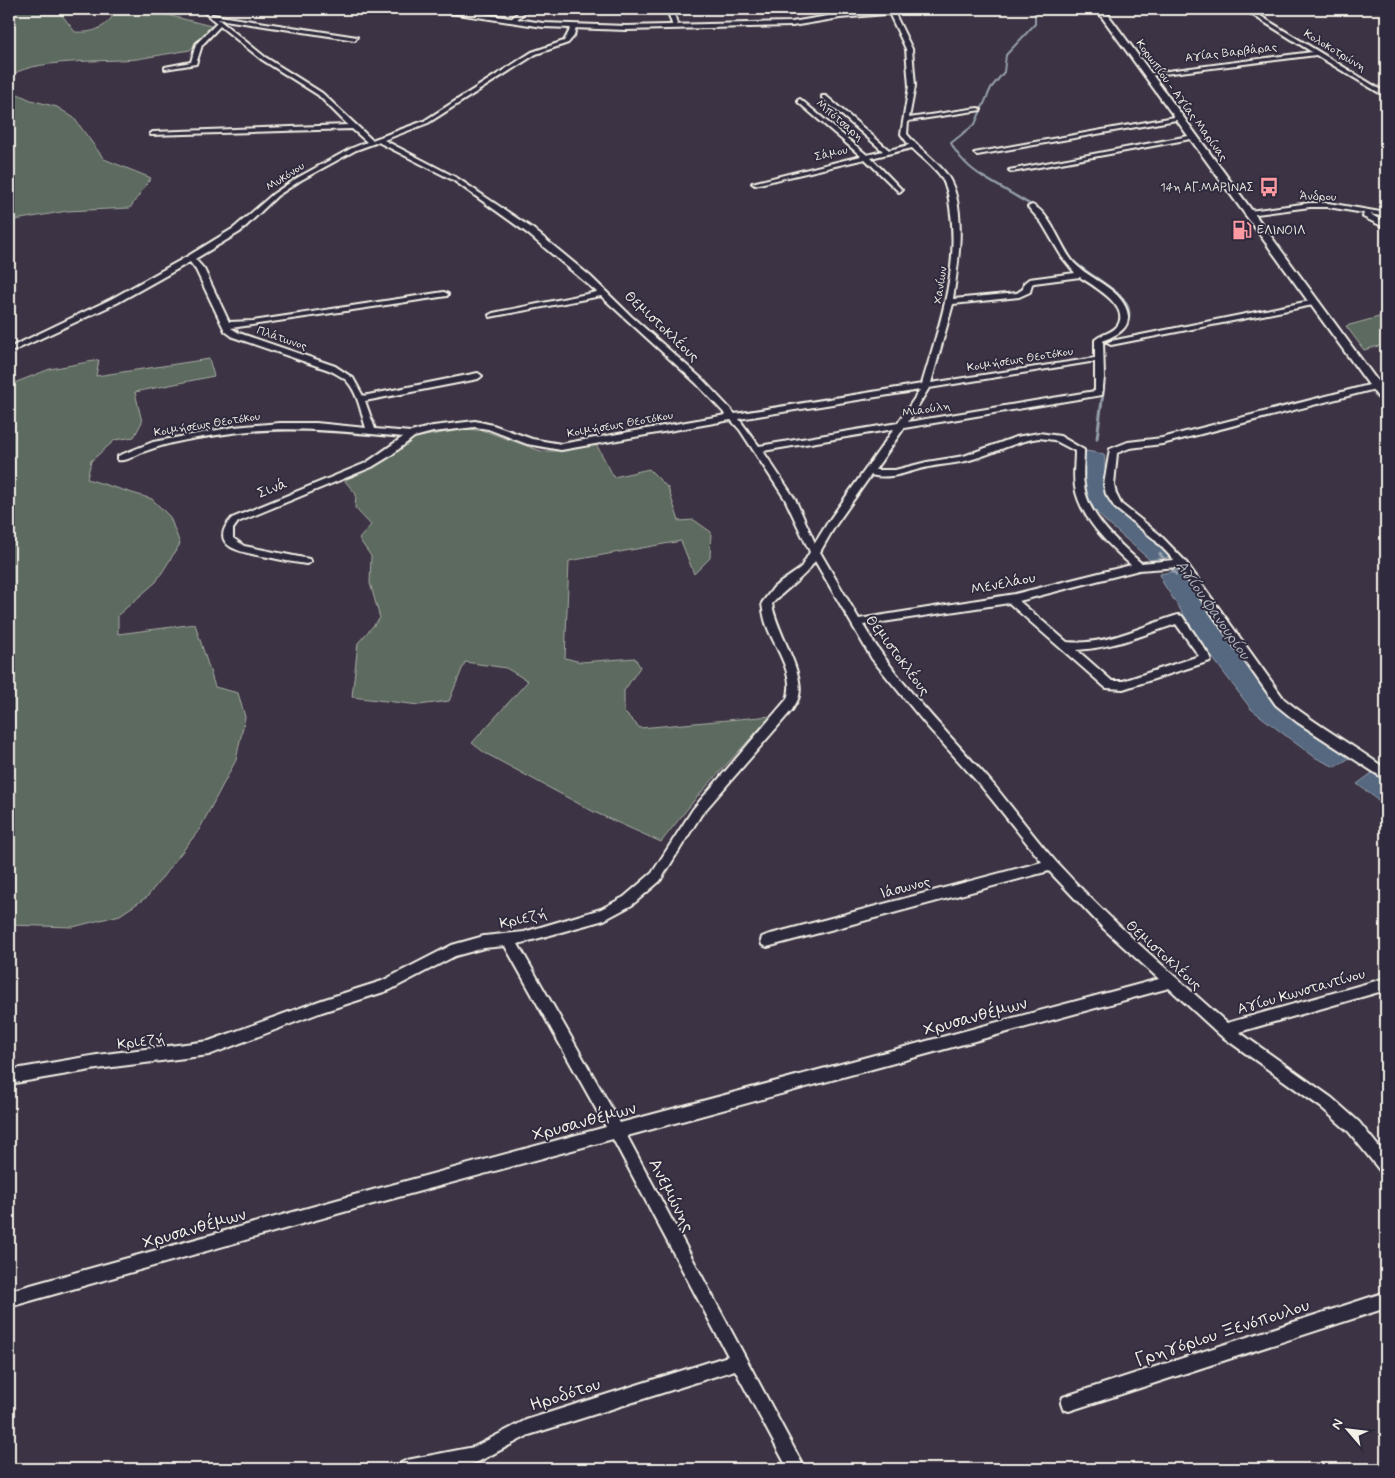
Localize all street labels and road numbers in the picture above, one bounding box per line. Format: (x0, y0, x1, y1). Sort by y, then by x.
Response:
street label: Κολοκοτρώνη (1300, 26, 1369, 76)
street label: Κορωπίου - Αγίας Μαρίνας (1132, 37, 1231, 165)
street label: Αγίας Βαρβάρας (1184, 39, 1278, 67)
street label: Μπότσαρη (812, 96, 867, 146)
street label: Σάμου (813, 142, 850, 166)
street label: Μυκόνου (263, 158, 309, 195)
street label: Άνδρου (1299, 188, 1337, 206)
street label: Χανίων (930, 265, 952, 305)
street label: Θεμιστοκλέους (619, 287, 704, 367)
street label: Πλάτωνος (254, 323, 309, 355)
street label: Κοιμήσεως Θεοτόκου (966, 344, 1075, 376)
street label: Μιαούλη (901, 398, 952, 422)
street label: Κοιμήσεως Θεοτόκου (566, 408, 675, 442)
street label: Κοιμήσεως Θεοτόκου (153, 409, 262, 441)
street label: Σινά (255, 474, 291, 504)
street label: Μενελάου (969, 568, 1037, 600)
street label: Θεμιστοκλέους (860, 611, 934, 700)
street label: Ιάσωνος (878, 872, 933, 904)
street label: Κριεζή (498, 904, 549, 934)
street label: Θεμιστοκλέους (1121, 916, 1206, 996)
street label: Αγίου Κωνσταντίνου (1235, 964, 1368, 1020)
street label: Χρυσανθέμων (920, 991, 1030, 1042)
street label: Κριεζή (116, 1029, 166, 1055)
street label: Χρυσανθέμων (529, 1096, 639, 1147)
street label: Ανεμώνης (642, 1154, 700, 1237)
street label: Χρυσανθέμων (139, 1202, 249, 1255)
street label: Γρηγόριου Ξενόπουλου (1132, 1293, 1313, 1373)
street label: Ηροδότου (527, 1372, 604, 1418)

